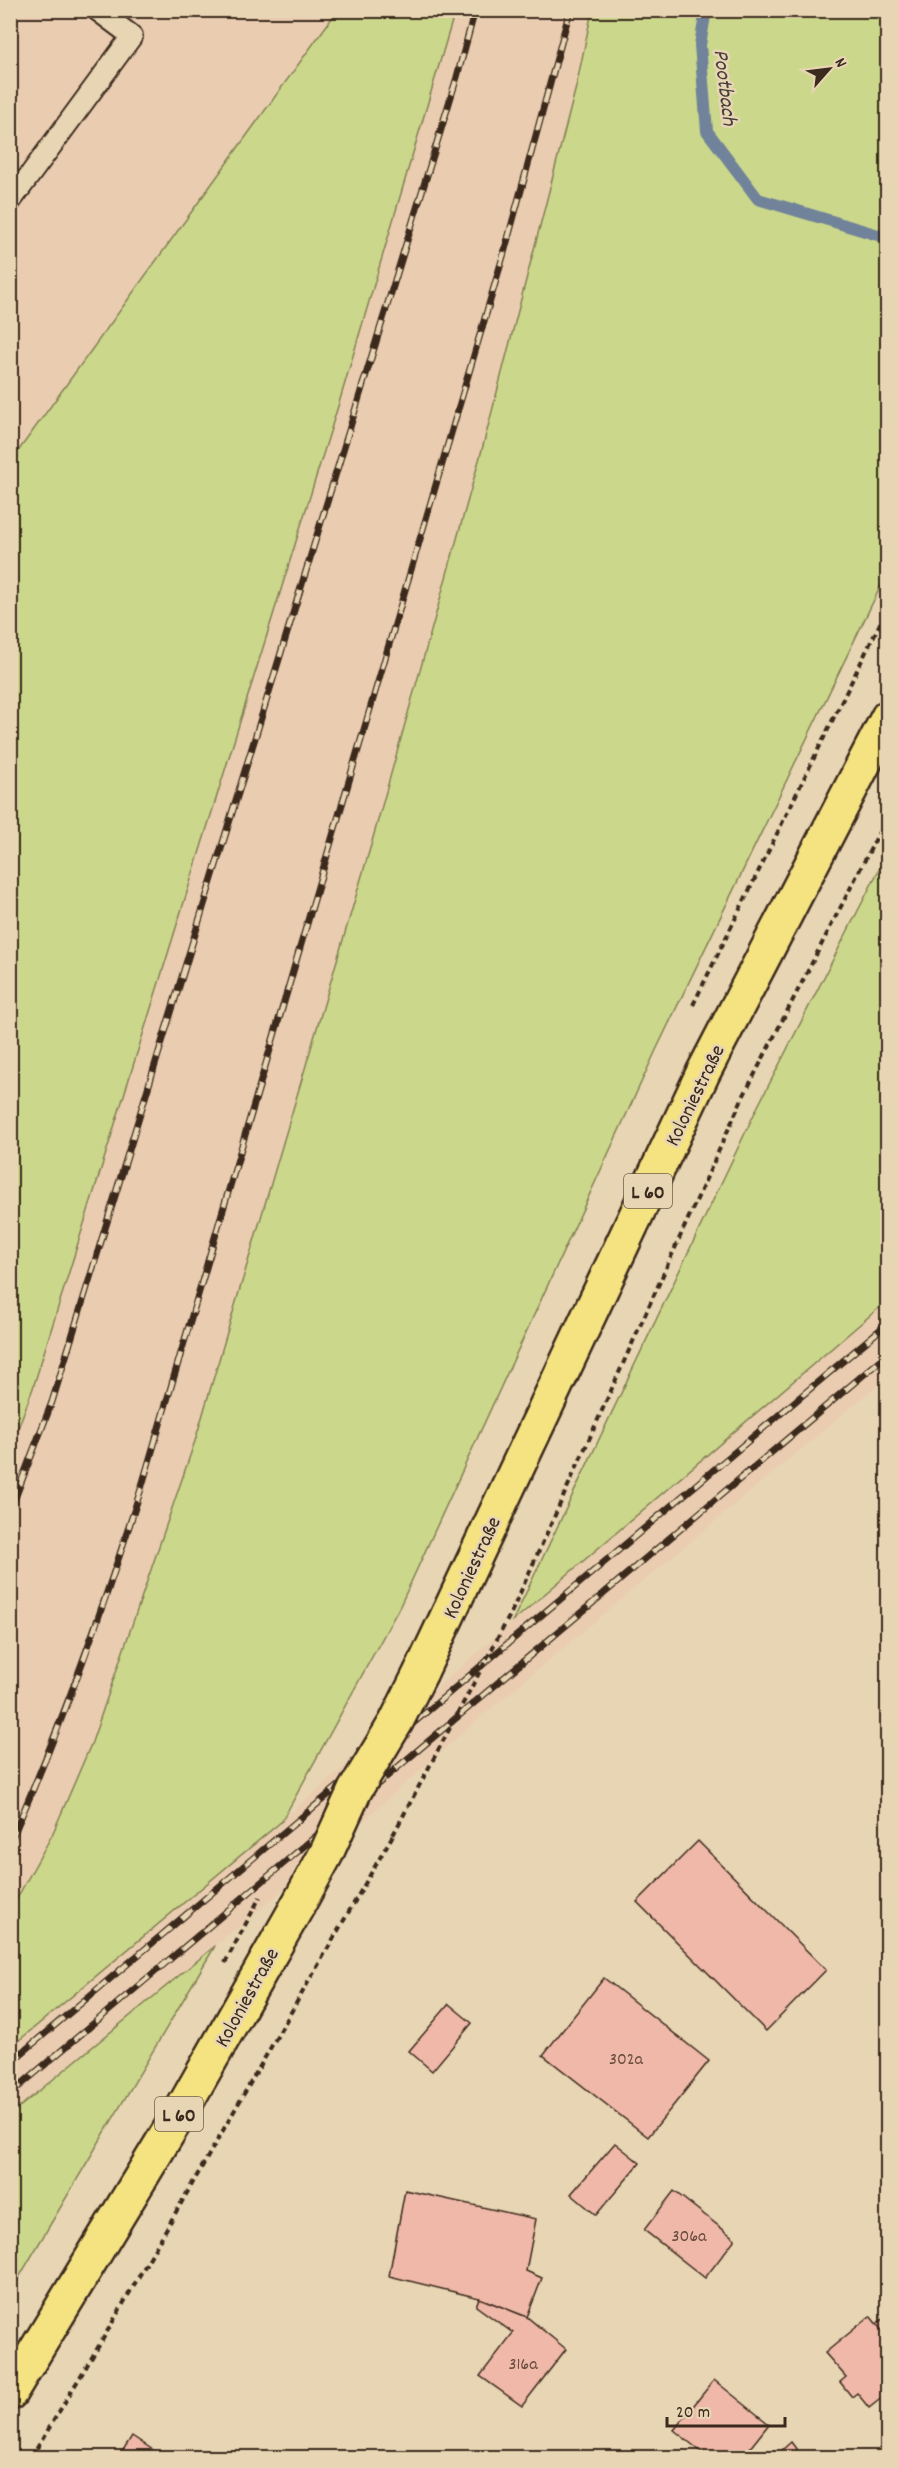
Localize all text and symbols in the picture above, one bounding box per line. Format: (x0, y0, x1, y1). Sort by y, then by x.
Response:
north arrow (799, 39, 859, 99)
water label: Pootbach (703, 48, 744, 128)
text: N (828, 54, 852, 72)
street label: Koloniestraße (659, 1040, 734, 1152)
road number: L 60 (624, 1174, 672, 1208)
street label: Koloniestraße (437, 1512, 510, 1624)
street label: Koloniestraße (209, 1943, 288, 2054)
house number: 302a (609, 2048, 644, 2073)
road number: L 60 (155, 2097, 203, 2131)
house number: 306a (671, 2225, 707, 2250)
house number: 316a (508, 2353, 538, 2378)
scale bar (667, 2390, 786, 2428)
text: 20 m (676, 2401, 710, 2426)

